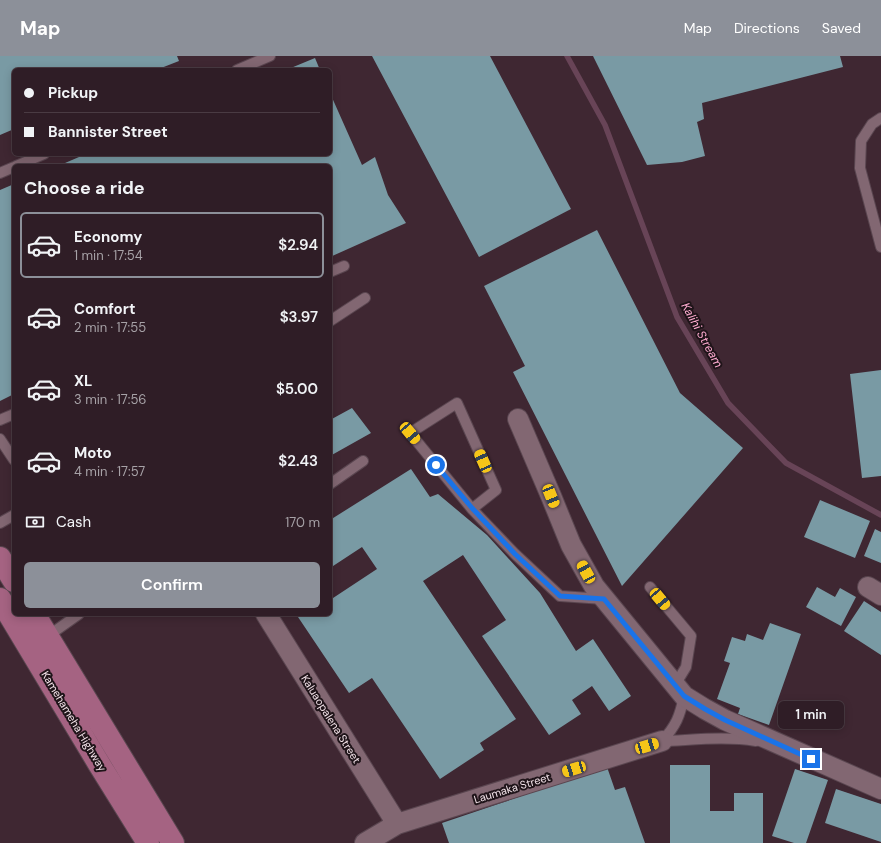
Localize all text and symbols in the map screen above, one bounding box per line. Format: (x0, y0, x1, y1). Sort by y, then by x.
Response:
text: Map (20, 16, 60, 41)
text: Map (684, 19, 712, 37)
text: Directions (734, 19, 800, 37)
text: Saved (822, 19, 861, 37)
text: Pickup (48, 83, 98, 103)
text: Bannister Street (48, 122, 168, 142)
text: Choose a ride (24, 176, 145, 200)
icon: car (26, 227, 62, 263)
text: Economy (74, 227, 142, 247)
text: $2.94 (278, 235, 318, 255)
text: 1 min · 17:54 (74, 247, 143, 264)
icon: car (26, 299, 62, 335)
text: Comfort (74, 299, 135, 319)
water label: Kalihi Stream (678, 300, 727, 371)
text: $3.97 (280, 307, 318, 327)
text: 2 min · 17:55 (74, 319, 146, 336)
icon: car (26, 371, 62, 407)
text: XL (74, 371, 92, 391)
text: $5.00 (276, 379, 318, 399)
text: 3 min · 17:56 (74, 391, 147, 408)
car (398, 420, 422, 446)
icon: car (26, 443, 62, 479)
text: Moto (74, 443, 112, 463)
car (473, 448, 493, 474)
text: $2.43 (278, 451, 318, 471)
route start (427, 456, 445, 474)
text: 4 min · 17:57 (74, 463, 145, 480)
car (541, 483, 561, 509)
icon: cash (24, 511, 46, 533)
text: Cash (56, 512, 91, 532)
text: 170 m (285, 514, 320, 531)
car (575, 559, 597, 585)
button: Confirm (24, 562, 320, 608)
car (648, 586, 672, 612)
street label: Kamehameha Highway (39, 668, 109, 774)
street label: Kaluaopalena Street (298, 672, 364, 766)
callout: 1 min (778, 701, 844, 729)
text: 1 min (795, 706, 827, 723)
car (634, 737, 660, 755)
route end (802, 750, 820, 768)
car (561, 760, 587, 778)
street label: Laumaka Street (472, 770, 552, 806)

